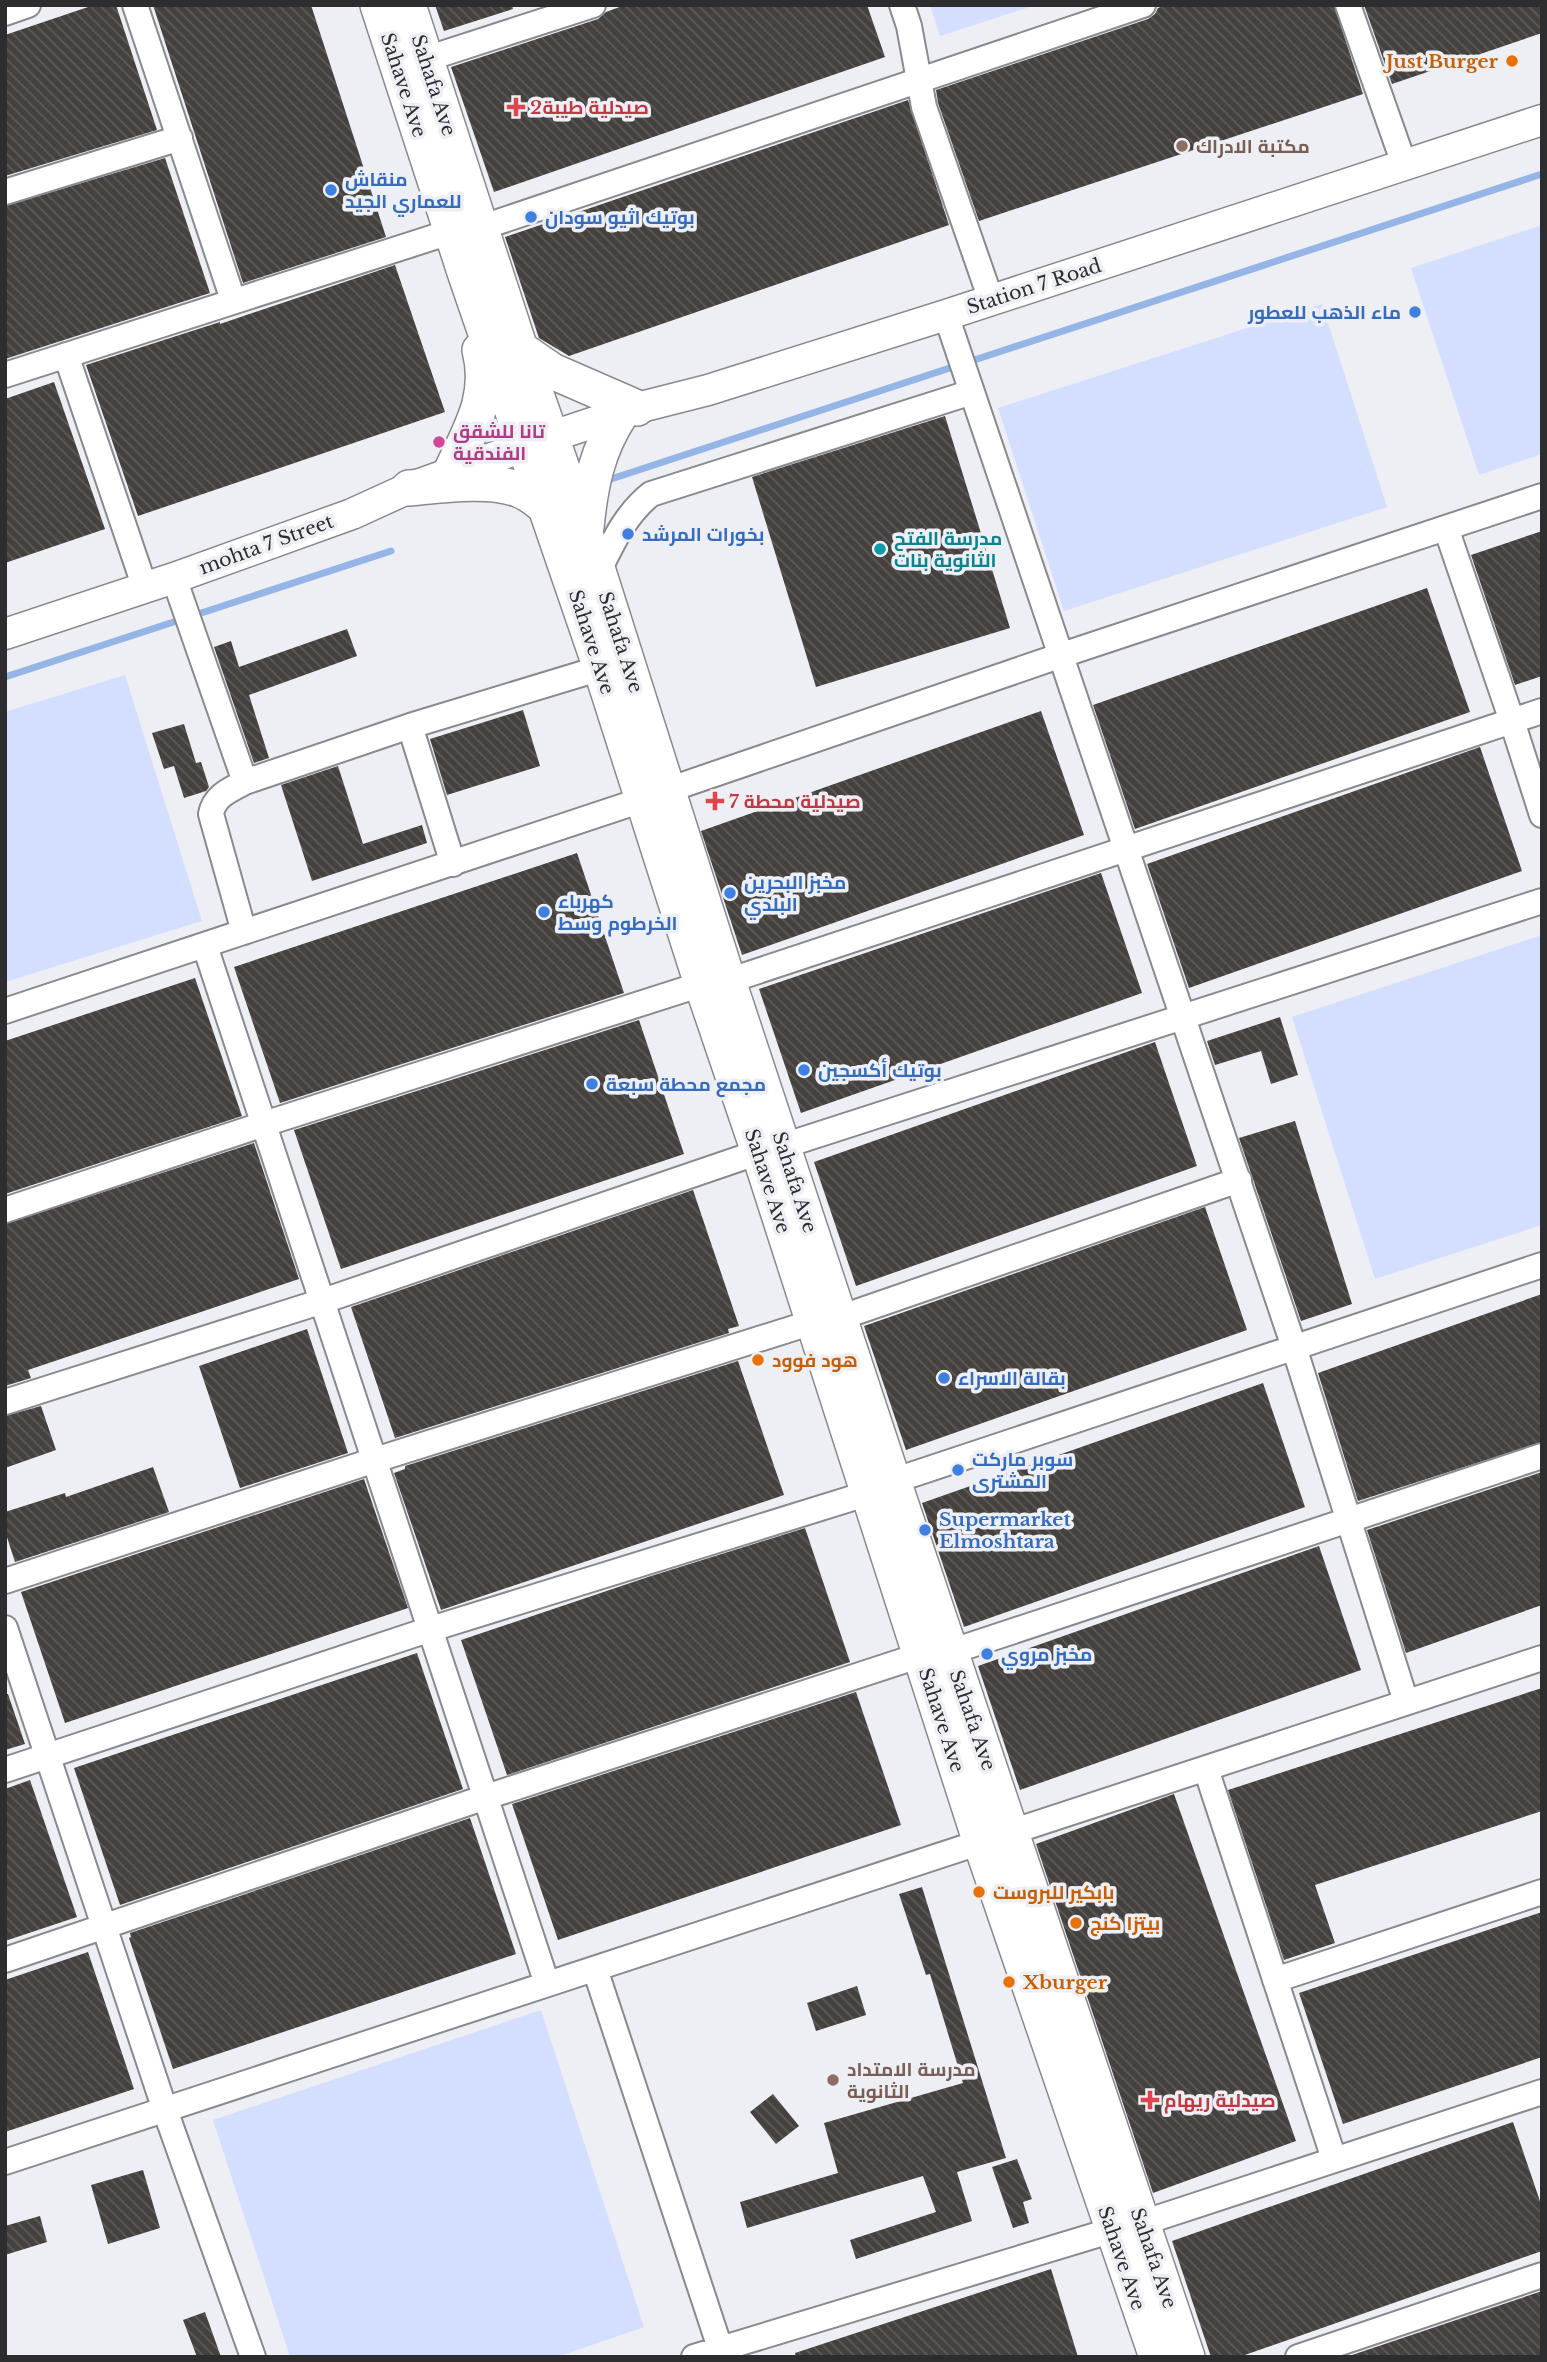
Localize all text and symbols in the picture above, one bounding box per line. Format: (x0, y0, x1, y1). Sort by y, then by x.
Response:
street label: Sahave Ave (376, 30, 431, 140)
street label: Sahafa Ave (406, 32, 461, 139)
place label: Just Burger (1382, 50, 1499, 73)
marker: Just Burger (1504, 53, 1520, 69)
place label: صيدلية طيبة2 (530, 96, 649, 119)
marker: صيدلية طيبة2 (508, 99, 524, 115)
place label: مكتبة الادراك (1196, 135, 1310, 158)
marker: مكتبة الادراك (1174, 138, 1190, 154)
place label: منقاش للعماري الجيد (345, 168, 462, 217)
marker: منقاش للعماري الجيد (323, 182, 339, 198)
place label: بوتيك اثيو سودان (545, 206, 695, 229)
marker: بوتيك اثيو سودان (523, 209, 539, 225)
street label: Station 7 Road (964, 254, 1104, 319)
place label: ماء الذهب للعطور (1247, 301, 1401, 324)
marker: ماء الذهب للعطور (1407, 304, 1423, 320)
place label: تانا للشقق الفندقية (453, 420, 546, 465)
marker: تانا للشقق الفندقية (431, 434, 447, 450)
street label: mohta 7 Street (196, 509, 337, 579)
place label: بخورات المرشد (642, 523, 764, 546)
marker: بخورات المرشد (620, 526, 636, 542)
place label: مدرسة الفتح الثانوية بنات (894, 527, 1002, 572)
marker: مدرسة الفتح الثانوية بنات (872, 541, 888, 557)
street label: Sahave Ave (564, 587, 619, 697)
street label: Sahafa Ave (593, 589, 648, 696)
place label: صيدلية محطة 7 (729, 790, 861, 813)
marker: صيدلية محطة 7 (707, 793, 723, 809)
place label: مخبز البحرين البلدي (744, 871, 846, 920)
marker: مخبز البحرين البلدي (722, 885, 738, 901)
place label: كهرباء الخرطوم وسط (558, 890, 678, 937)
marker: كهرباء الخرطوم وسط (536, 904, 552, 920)
place label: بوتيك أكسجين (818, 1057, 942, 1082)
marker: بوتيك أكسجين (796, 1062, 812, 1078)
place label: مجمع محطة سبعة (606, 1073, 766, 1098)
marker: مجمع محطة سبعة (584, 1076, 600, 1092)
street label: Sahave Ave (740, 1126, 795, 1236)
street label: Sahafa Ave (767, 1129, 822, 1236)
place label: هود فوود (772, 1349, 858, 1372)
marker: هود فوود (750, 1352, 766, 1368)
place label: بقالة الاسراء (958, 1367, 1066, 1390)
marker: بقالة الاسراء (936, 1370, 952, 1386)
place label: سوبر ماركت المشترى (972, 1448, 1073, 1493)
marker: سوبر ماركت المشترى (950, 1462, 966, 1478)
place label: Supermarket Elmoshtara (939, 1508, 1071, 1553)
marker: Supermarket Elmoshtara (917, 1522, 933, 1538)
place label: مخبز مروي (1001, 1643, 1092, 1670)
marker: مخبز مروي (979, 1646, 995, 1662)
street label: Sahave Ave (914, 1665, 969, 1775)
street label: Sahafa Ave (945, 1667, 1000, 1773)
place label: بابكير للبروست (993, 1881, 1115, 1904)
marker: بابكير للبروست (971, 1884, 987, 1900)
place label: بيتزا كنج (1090, 1912, 1160, 1937)
marker: بيتزا كنج (1068, 1915, 1084, 1931)
place label: Xburger (1022, 1971, 1108, 1994)
marker: Xburger (1001, 1974, 1017, 1990)
place label: مدرسة الامتداد الثانوية (847, 2058, 976, 2103)
marker: مدرسة الامتداد الثانوية (825, 2072, 841, 2088)
place label: صيدلية ريهام (1164, 2089, 1276, 2114)
marker: صيدلية ريهام (1142, 2092, 1158, 2108)
street label: Sahave Ave (1093, 2203, 1150, 2313)
street label: Sahafa Ave (1126, 2205, 1181, 2311)

